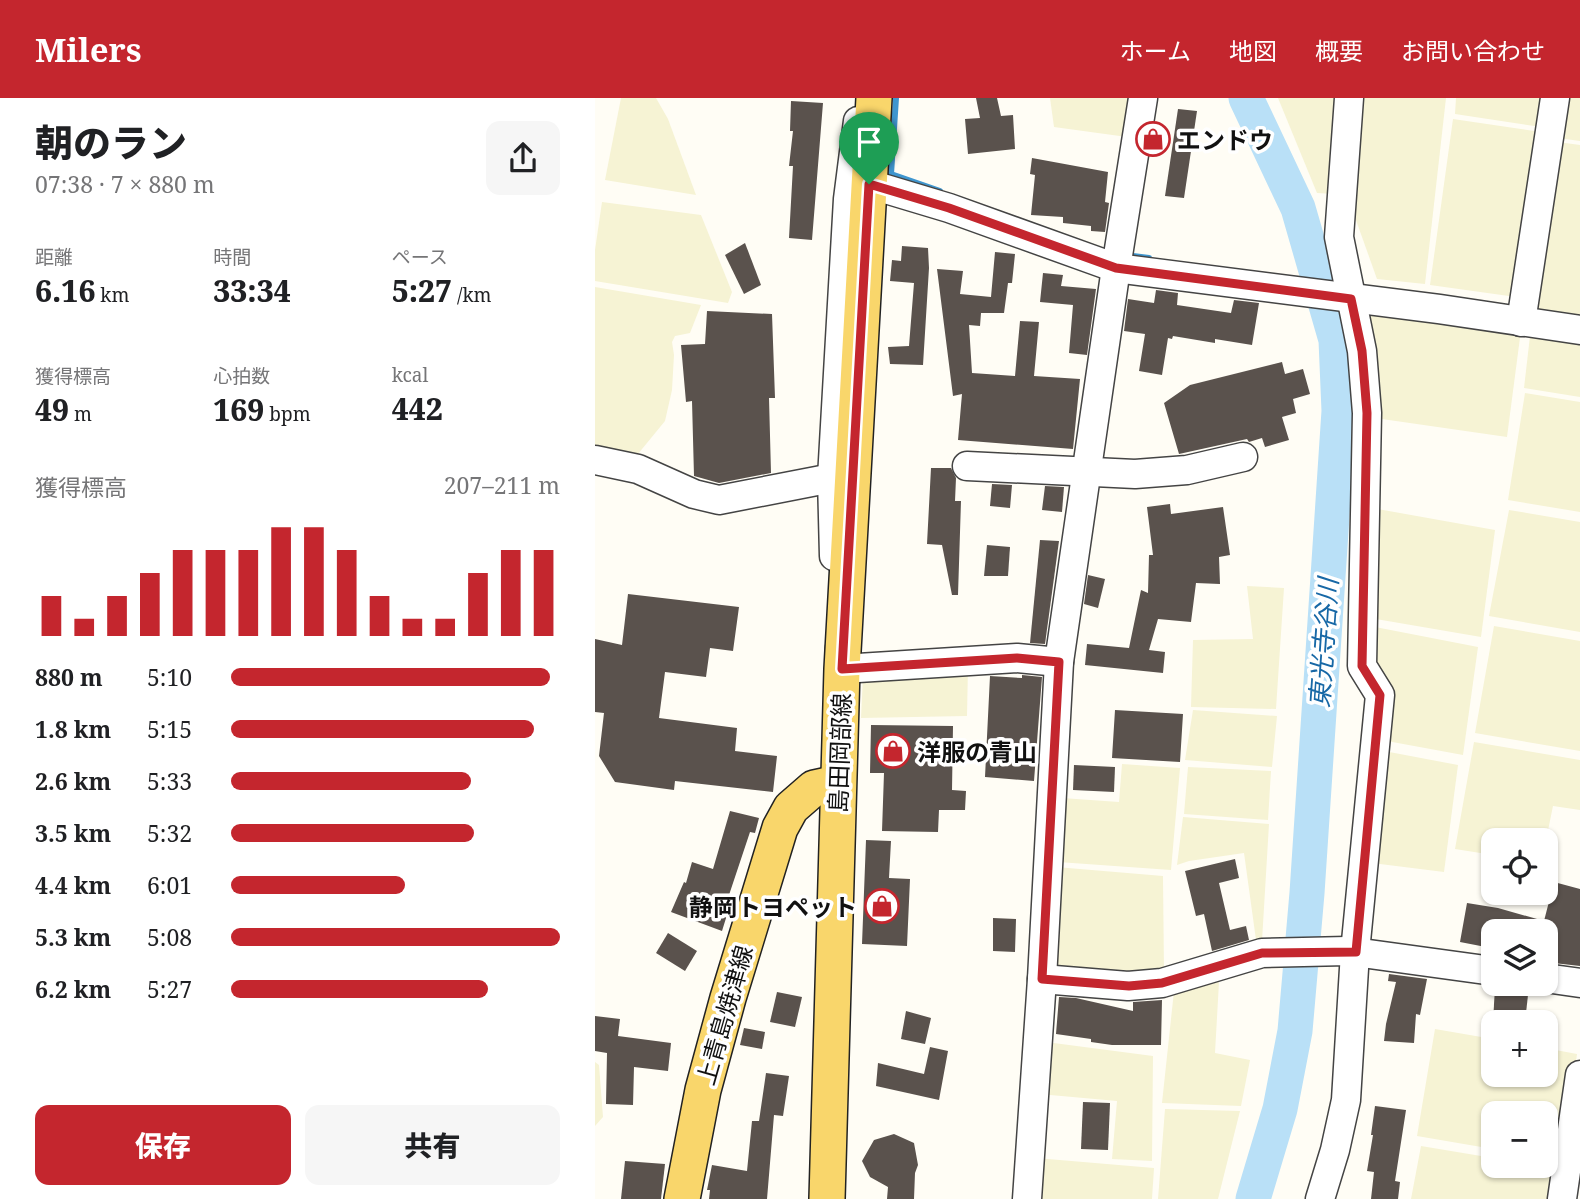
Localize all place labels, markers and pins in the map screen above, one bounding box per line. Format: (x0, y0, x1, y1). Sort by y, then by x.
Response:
pin (839, 112, 899, 184)
shop icon: エンドウ (1134, 120, 1172, 158)
place label: エンドウ (1177, 123, 1273, 156)
shop icon: 洋服の青山 (874, 732, 912, 770)
place label: 洋服の青山 (917, 735, 1037, 768)
shop icon: 静岡トヨペット (863, 887, 901, 925)
place label: 静岡トヨペット (689, 890, 857, 923)

